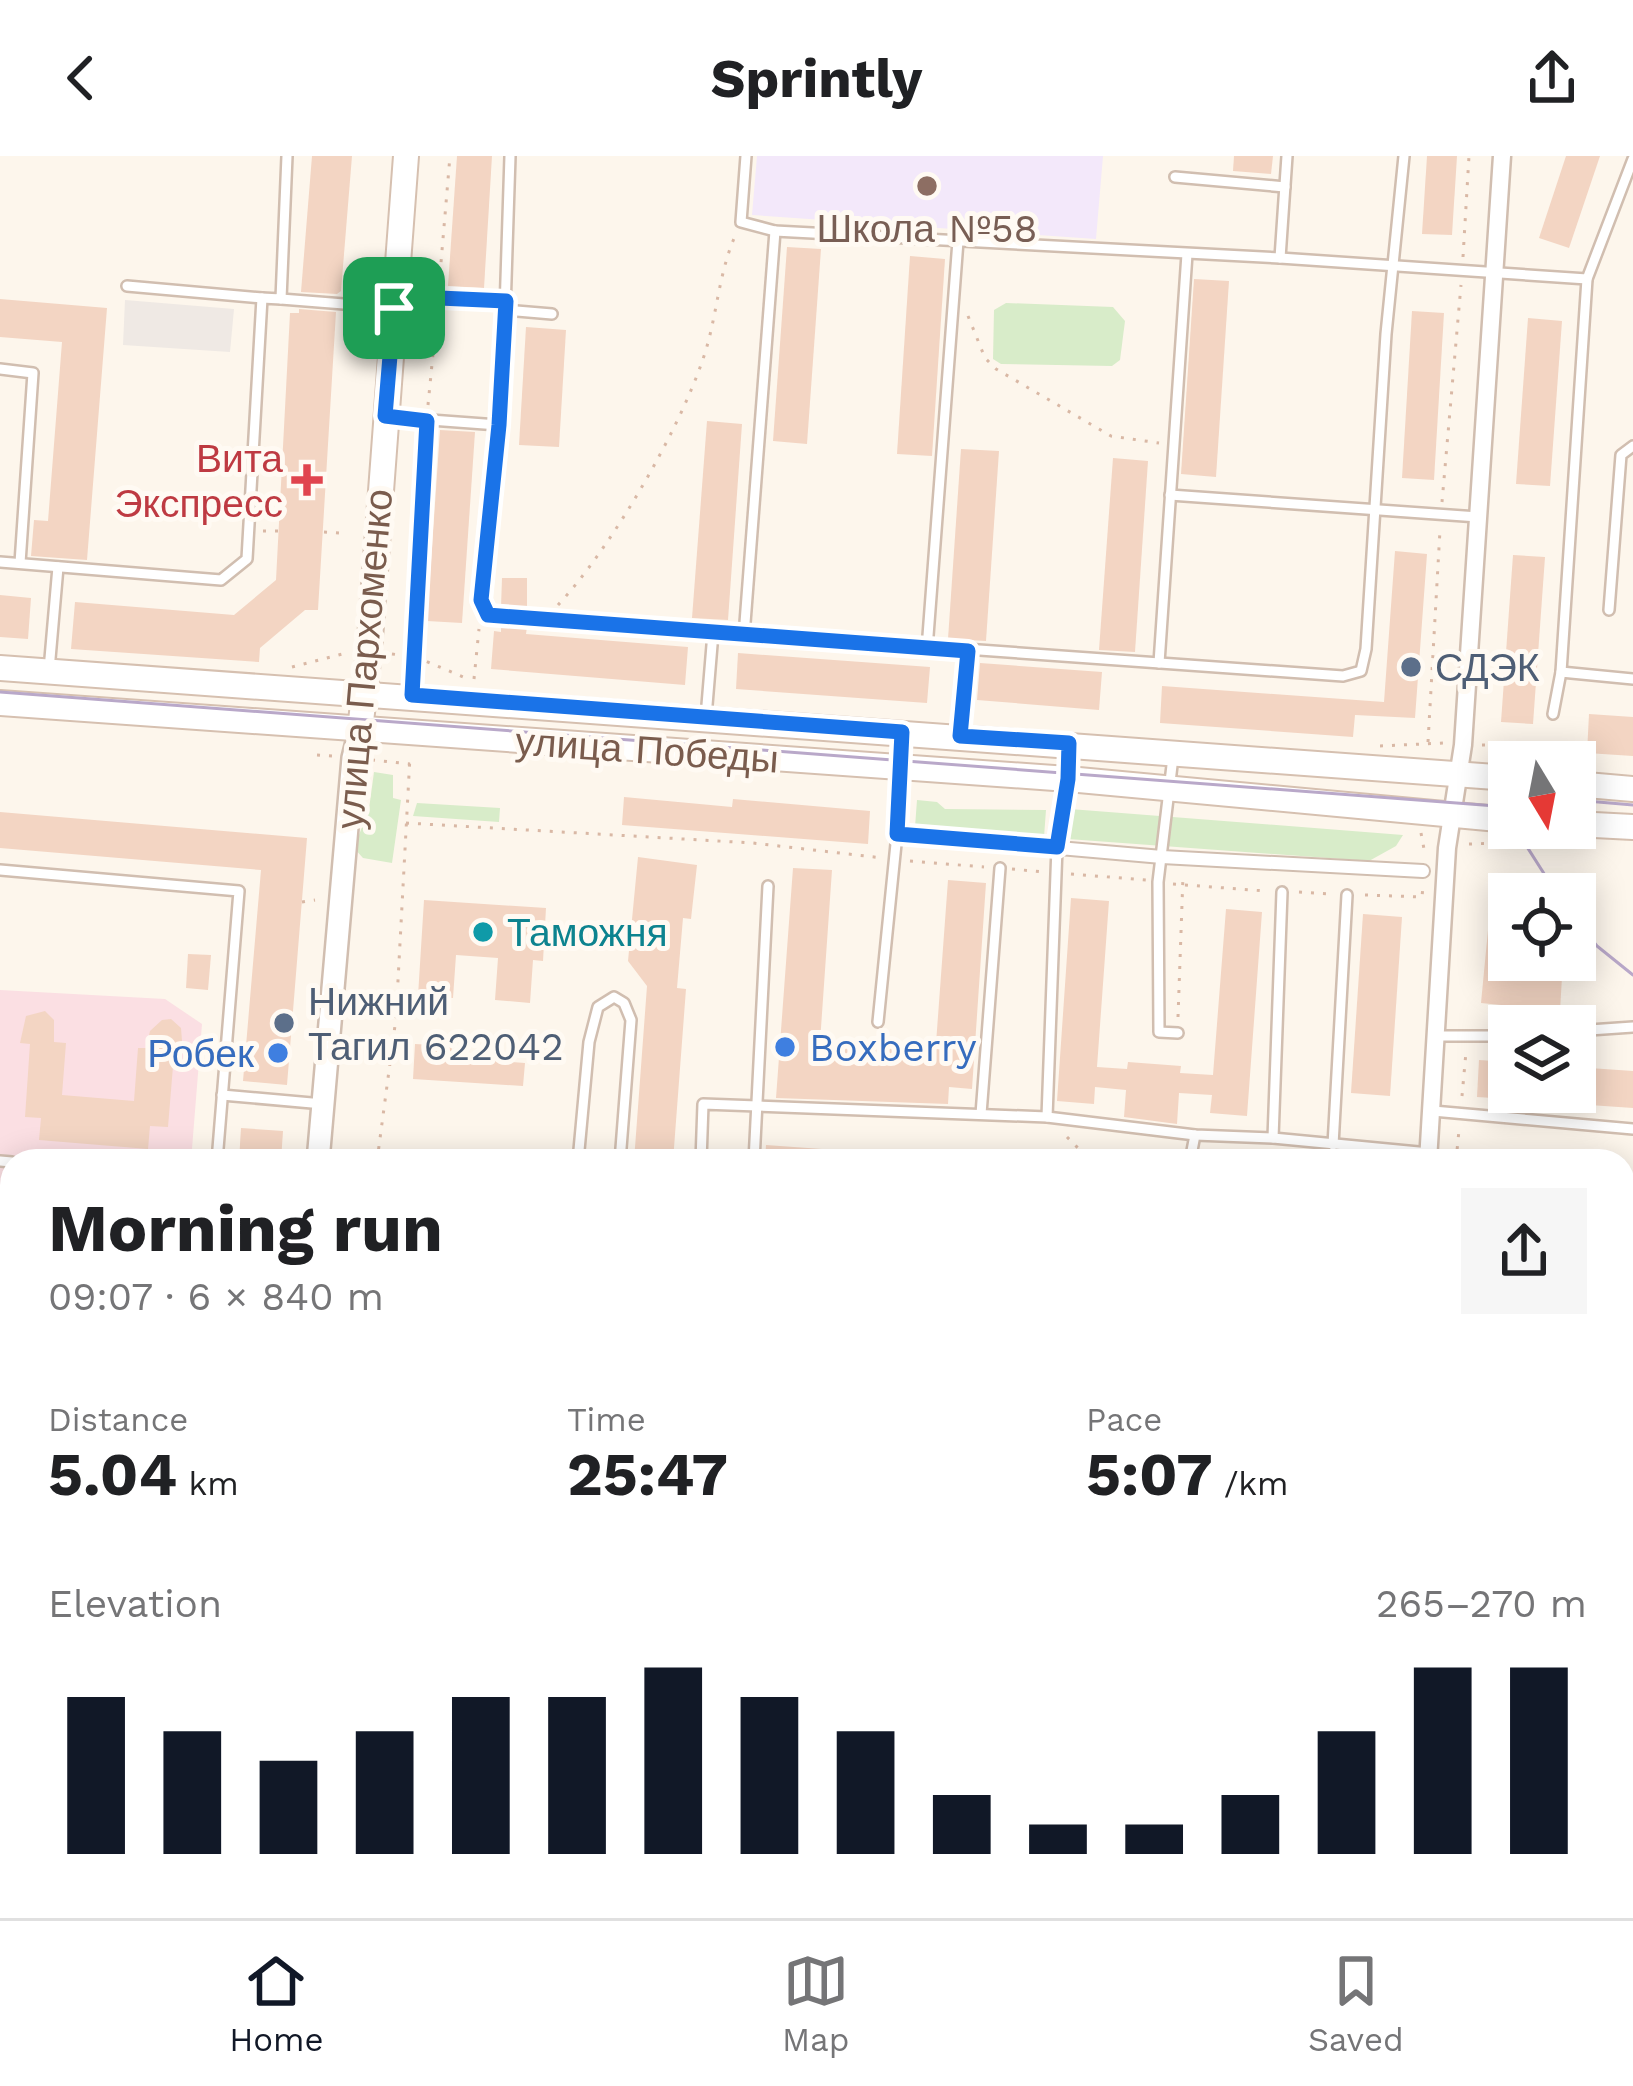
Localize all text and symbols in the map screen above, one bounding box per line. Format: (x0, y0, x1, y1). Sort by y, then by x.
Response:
icon: back (48, 45, 114, 111)
icon: share (1519, 45, 1585, 111)
text: Sprintly (711, 47, 922, 110)
marker: Школа №58 (914, 173, 940, 199)
place label: Школа №58 (816, 206, 1038, 251)
pin (343, 257, 445, 359)
icon: arrive (361, 275, 427, 341)
place label: Вита Экспресс (114, 436, 283, 526)
marker: Вита Экспресс (294, 467, 320, 493)
street label: улица Пархоменко (327, 487, 401, 831)
place label: СДЭК (1435, 645, 1540, 690)
marker: СДЭК (1398, 654, 1424, 680)
street label: улица Победы (514, 718, 780, 782)
north arrow (1488, 741, 1596, 849)
map controls (1488, 741, 1596, 1113)
button: locate (1488, 873, 1596, 981)
place label: Таможня (507, 910, 668, 955)
marker: Таможня (470, 919, 496, 945)
place label: Нижний Тагил 622042 (308, 979, 564, 1069)
button: layers (1488, 1005, 1596, 1113)
marker: Нижний Тагил 622042 (271, 1010, 297, 1036)
place label: Boxberry (809, 1025, 977, 1070)
place label: Робек (147, 1031, 255, 1076)
marker: Boxberry (772, 1034, 798, 1060)
marker: Робек (265, 1040, 291, 1066)
button: share (1461, 1188, 1587, 1314)
text: Morning run (48, 1190, 443, 1267)
text: 09:07 · 6 × 840 m (48, 1274, 384, 1319)
text: Distance (48, 1400, 188, 1439)
text: Time (567, 1400, 646, 1439)
text: Pace (1086, 1400, 1162, 1439)
text: 5.04 (48, 1439, 177, 1510)
text: 25:47 (567, 1439, 728, 1510)
text: 5:07 (1086, 1439, 1213, 1510)
text: km (177, 1464, 239, 1503)
text: /km (1213, 1464, 1289, 1503)
text: Elevation (48, 1581, 222, 1626)
text: 265–270 m (1376, 1581, 1587, 1626)
tab: Home (229, 1948, 324, 2059)
tab: Map (782, 1948, 849, 2059)
tab: Saved (1308, 1948, 1404, 2059)

